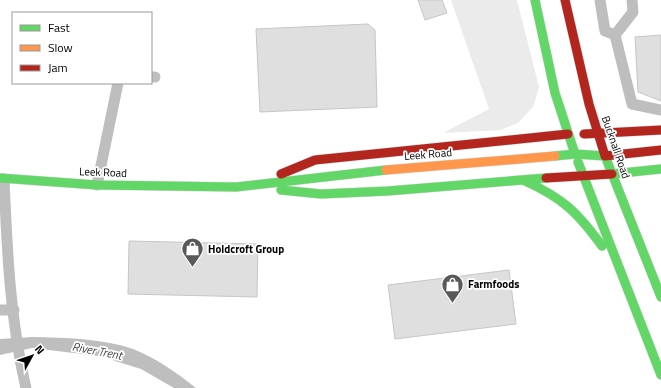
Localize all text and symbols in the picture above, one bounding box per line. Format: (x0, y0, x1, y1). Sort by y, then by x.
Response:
legend (12, 12, 152, 84)
text: Fast (48, 18, 71, 37)
text: Slow (48, 38, 73, 57)
text: Jam (48, 58, 68, 77)
street label: Bucknall Road (598, 113, 634, 181)
street label: Leek Road (403, 144, 453, 164)
street label: Leek Road (79, 163, 127, 181)
shop icon: Holdcroft Group (180, 236, 206, 269)
place label: Holdcroft Group (208, 241, 284, 257)
shop icon: Farmfoods (439, 271, 465, 304)
place label: Farmfoods (468, 276, 519, 292)
north arrow (12, 336, 52, 376)
water label: River Trent (71, 336, 125, 365)
text: N (31, 342, 48, 358)

